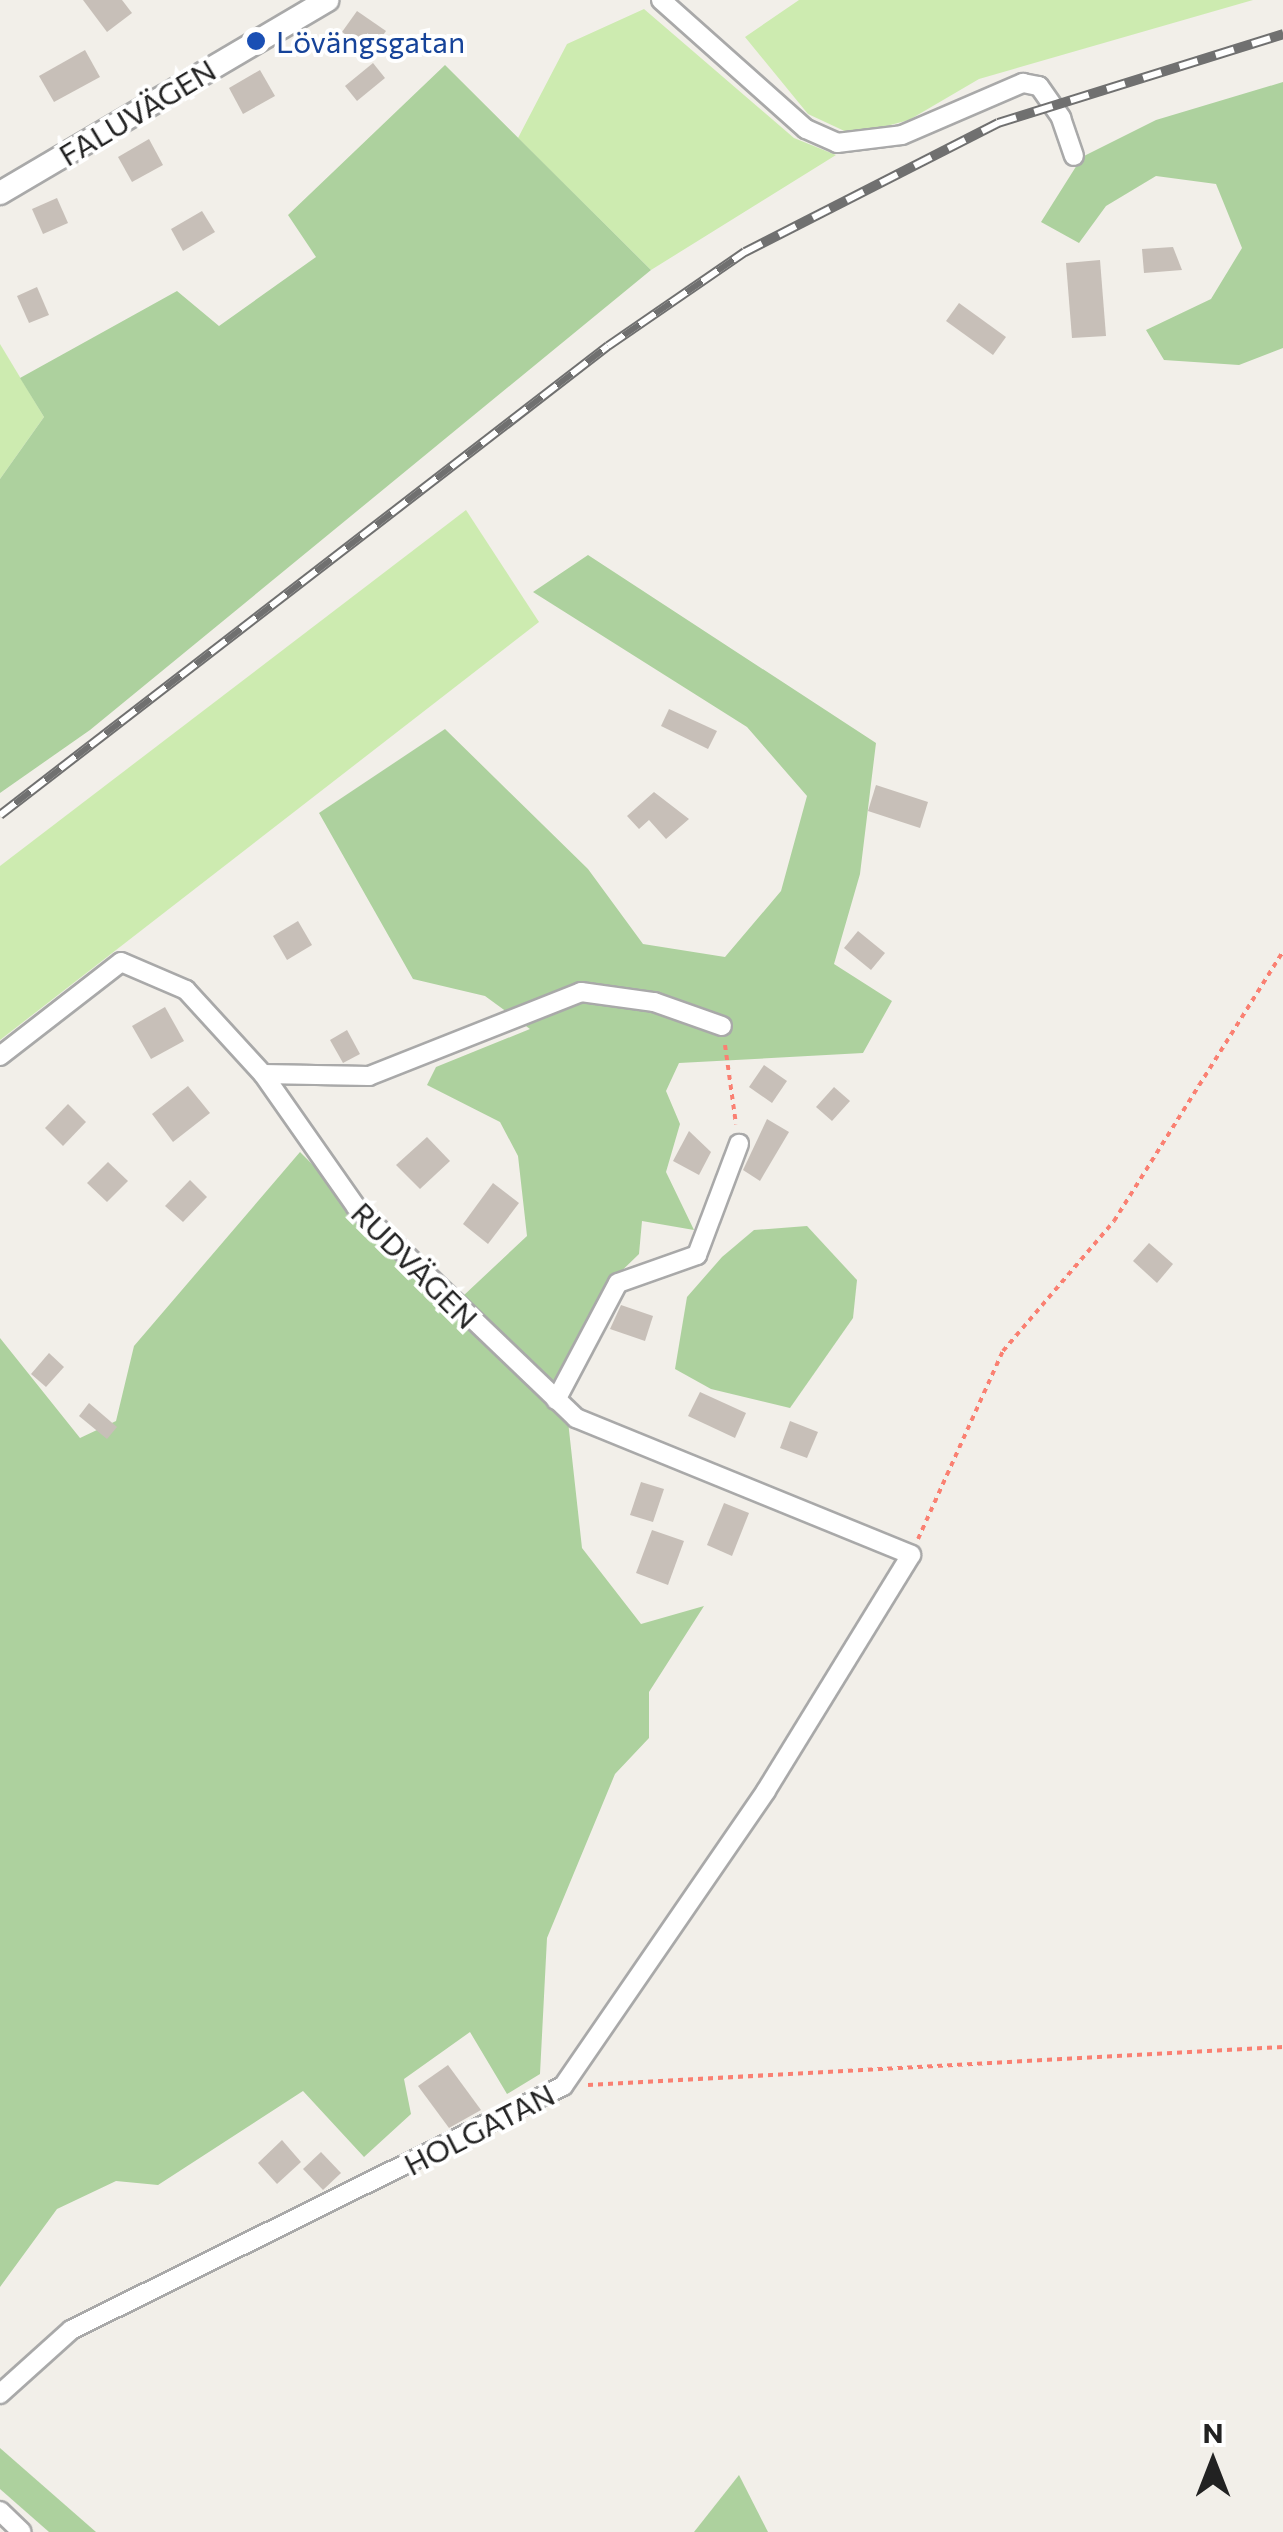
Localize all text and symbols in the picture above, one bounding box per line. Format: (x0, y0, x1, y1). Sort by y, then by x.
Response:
place label: Lövängsgatan (276, 23, 465, 59)
marker: Lövängsgatan (245, 30, 267, 52)
street label: FALUVÄGEN (52, 51, 222, 173)
street label: RUDVÄGEN (344, 1194, 486, 1336)
street label: HOLGATAN (398, 2076, 560, 2182)
north arrow (1163, 2412, 1263, 2512)
text: N (1203, 2415, 1224, 2449)

